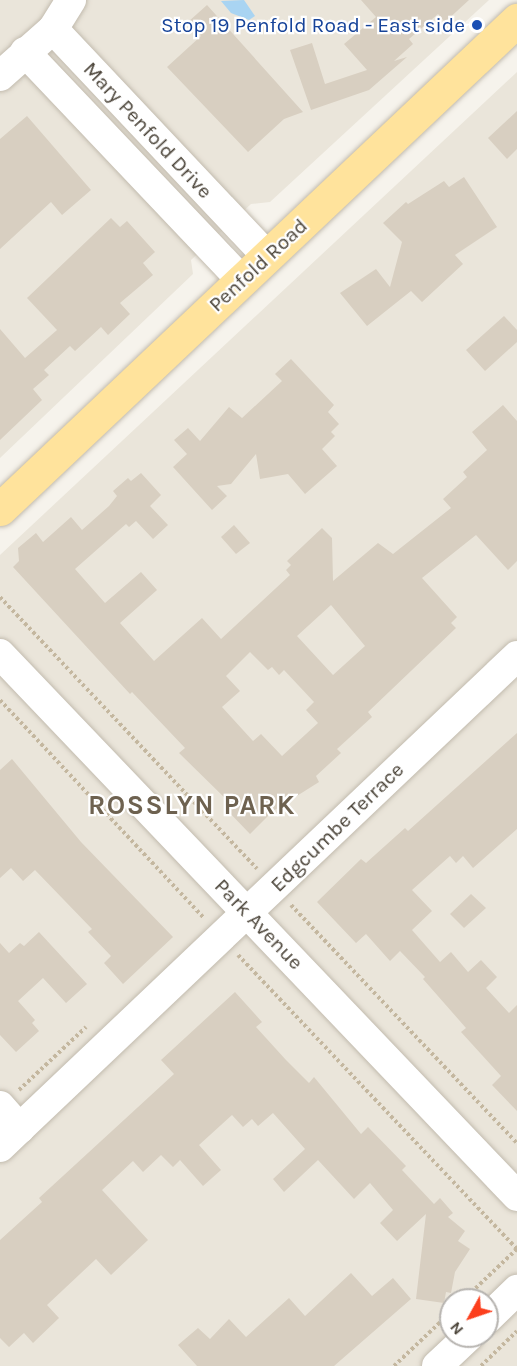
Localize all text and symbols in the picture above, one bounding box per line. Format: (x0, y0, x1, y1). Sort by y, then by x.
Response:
place label: Stop 19 Penfold Road - East side (161, 12, 465, 38)
marker: Stop 19 Penfold Road - East side (470, 18, 484, 32)
street label: Mary Penfold Drive (78, 56, 218, 204)
street label: Penfold Road (204, 213, 312, 317)
street label: Edgcumbe Terrace (265, 757, 409, 897)
district label: ROSSLYN PARK (88, 790, 296, 822)
street label: Park Avenue (209, 873, 309, 975)
north arrow (439, 1288, 499, 1348)
text: N (445, 1318, 467, 1339)

